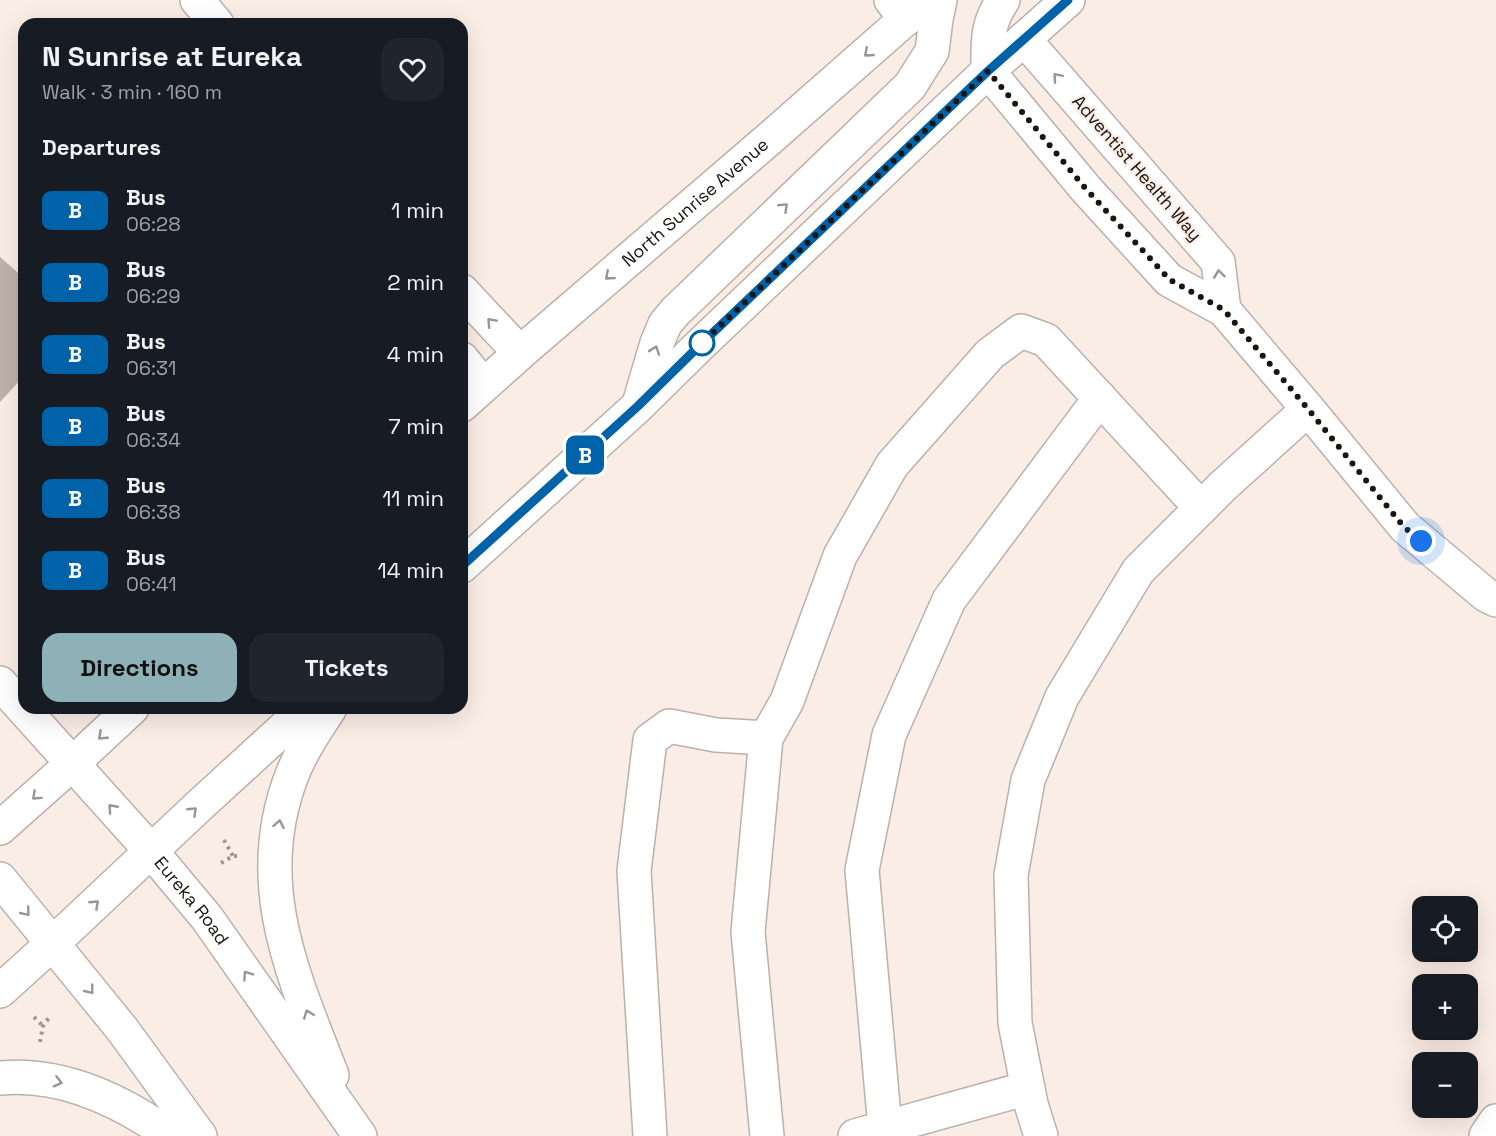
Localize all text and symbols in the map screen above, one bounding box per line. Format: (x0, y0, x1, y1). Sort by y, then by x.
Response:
text: N Sunrise at Eureka (42, 38, 302, 74)
button: heart (381, 38, 444, 101)
one-way arrow (864, 46, 874, 57)
one-way arrow (1053, 73, 1064, 83)
text: Walk · 3 min · 160 m (42, 79, 222, 105)
street label: Adventist Health Way (1068, 90, 1207, 246)
text: Departures (42, 133, 161, 161)
street label: North Sunrise Avenue (617, 133, 773, 271)
text: Bus (126, 183, 166, 211)
text: 1 min (391, 196, 444, 224)
text: B (68, 197, 82, 224)
one-way arrow (778, 203, 788, 214)
text: 06:28 (126, 211, 181, 237)
text: Bus (126, 255, 166, 283)
text: 2 min (387, 268, 444, 296)
text: B (68, 269, 82, 296)
one-way arrow (605, 269, 616, 280)
one-way arrow (1214, 270, 1226, 279)
text: 06:29 (126, 283, 180, 309)
one-way arrow (487, 318, 498, 329)
text: Bus (126, 327, 166, 355)
unlabelled marker (689, 330, 715, 356)
text: 4 min (387, 340, 444, 368)
text: B (68, 341, 82, 368)
one-way arrow (647, 345, 660, 356)
text: 06:31 (126, 355, 176, 381)
text: Bus (126, 399, 166, 427)
text: 7 min (388, 412, 444, 440)
text: B (68, 413, 82, 440)
text: 06:34 (126, 427, 181, 453)
line badge: B (566, 436, 604, 474)
text: B (578, 442, 592, 469)
text: Bus (126, 471, 166, 499)
text: 11 min (382, 484, 444, 512)
text: B (68, 485, 82, 512)
text: 06:38 (126, 499, 181, 525)
your location (1406, 526, 1436, 556)
text: Bus (126, 543, 166, 571)
text: 14 min (378, 556, 444, 584)
text: B (68, 557, 82, 584)
text: 06:41 (126, 571, 177, 597)
button: Directions (42, 633, 237, 702)
button: Tickets (249, 633, 444, 702)
one-way arrow (99, 728, 110, 739)
one-way arrow (33, 789, 43, 800)
one-way arrow (108, 804, 119, 814)
one-way arrow (187, 807, 197, 818)
one-way arrow (272, 819, 285, 829)
street label: Eureka Road (149, 851, 234, 949)
map controls (1412, 896, 1478, 1118)
button: locate (1412, 896, 1478, 962)
one-way arrow (88, 901, 99, 912)
one-way arrow (19, 905, 30, 916)
one-way arrow (243, 971, 254, 982)
button: + (1412, 974, 1478, 1040)
one-way arrow (82, 983, 93, 994)
one-way arrow (303, 1009, 316, 1019)
button: − (1412, 1052, 1478, 1118)
one-way arrow (53, 1074, 63, 1087)

